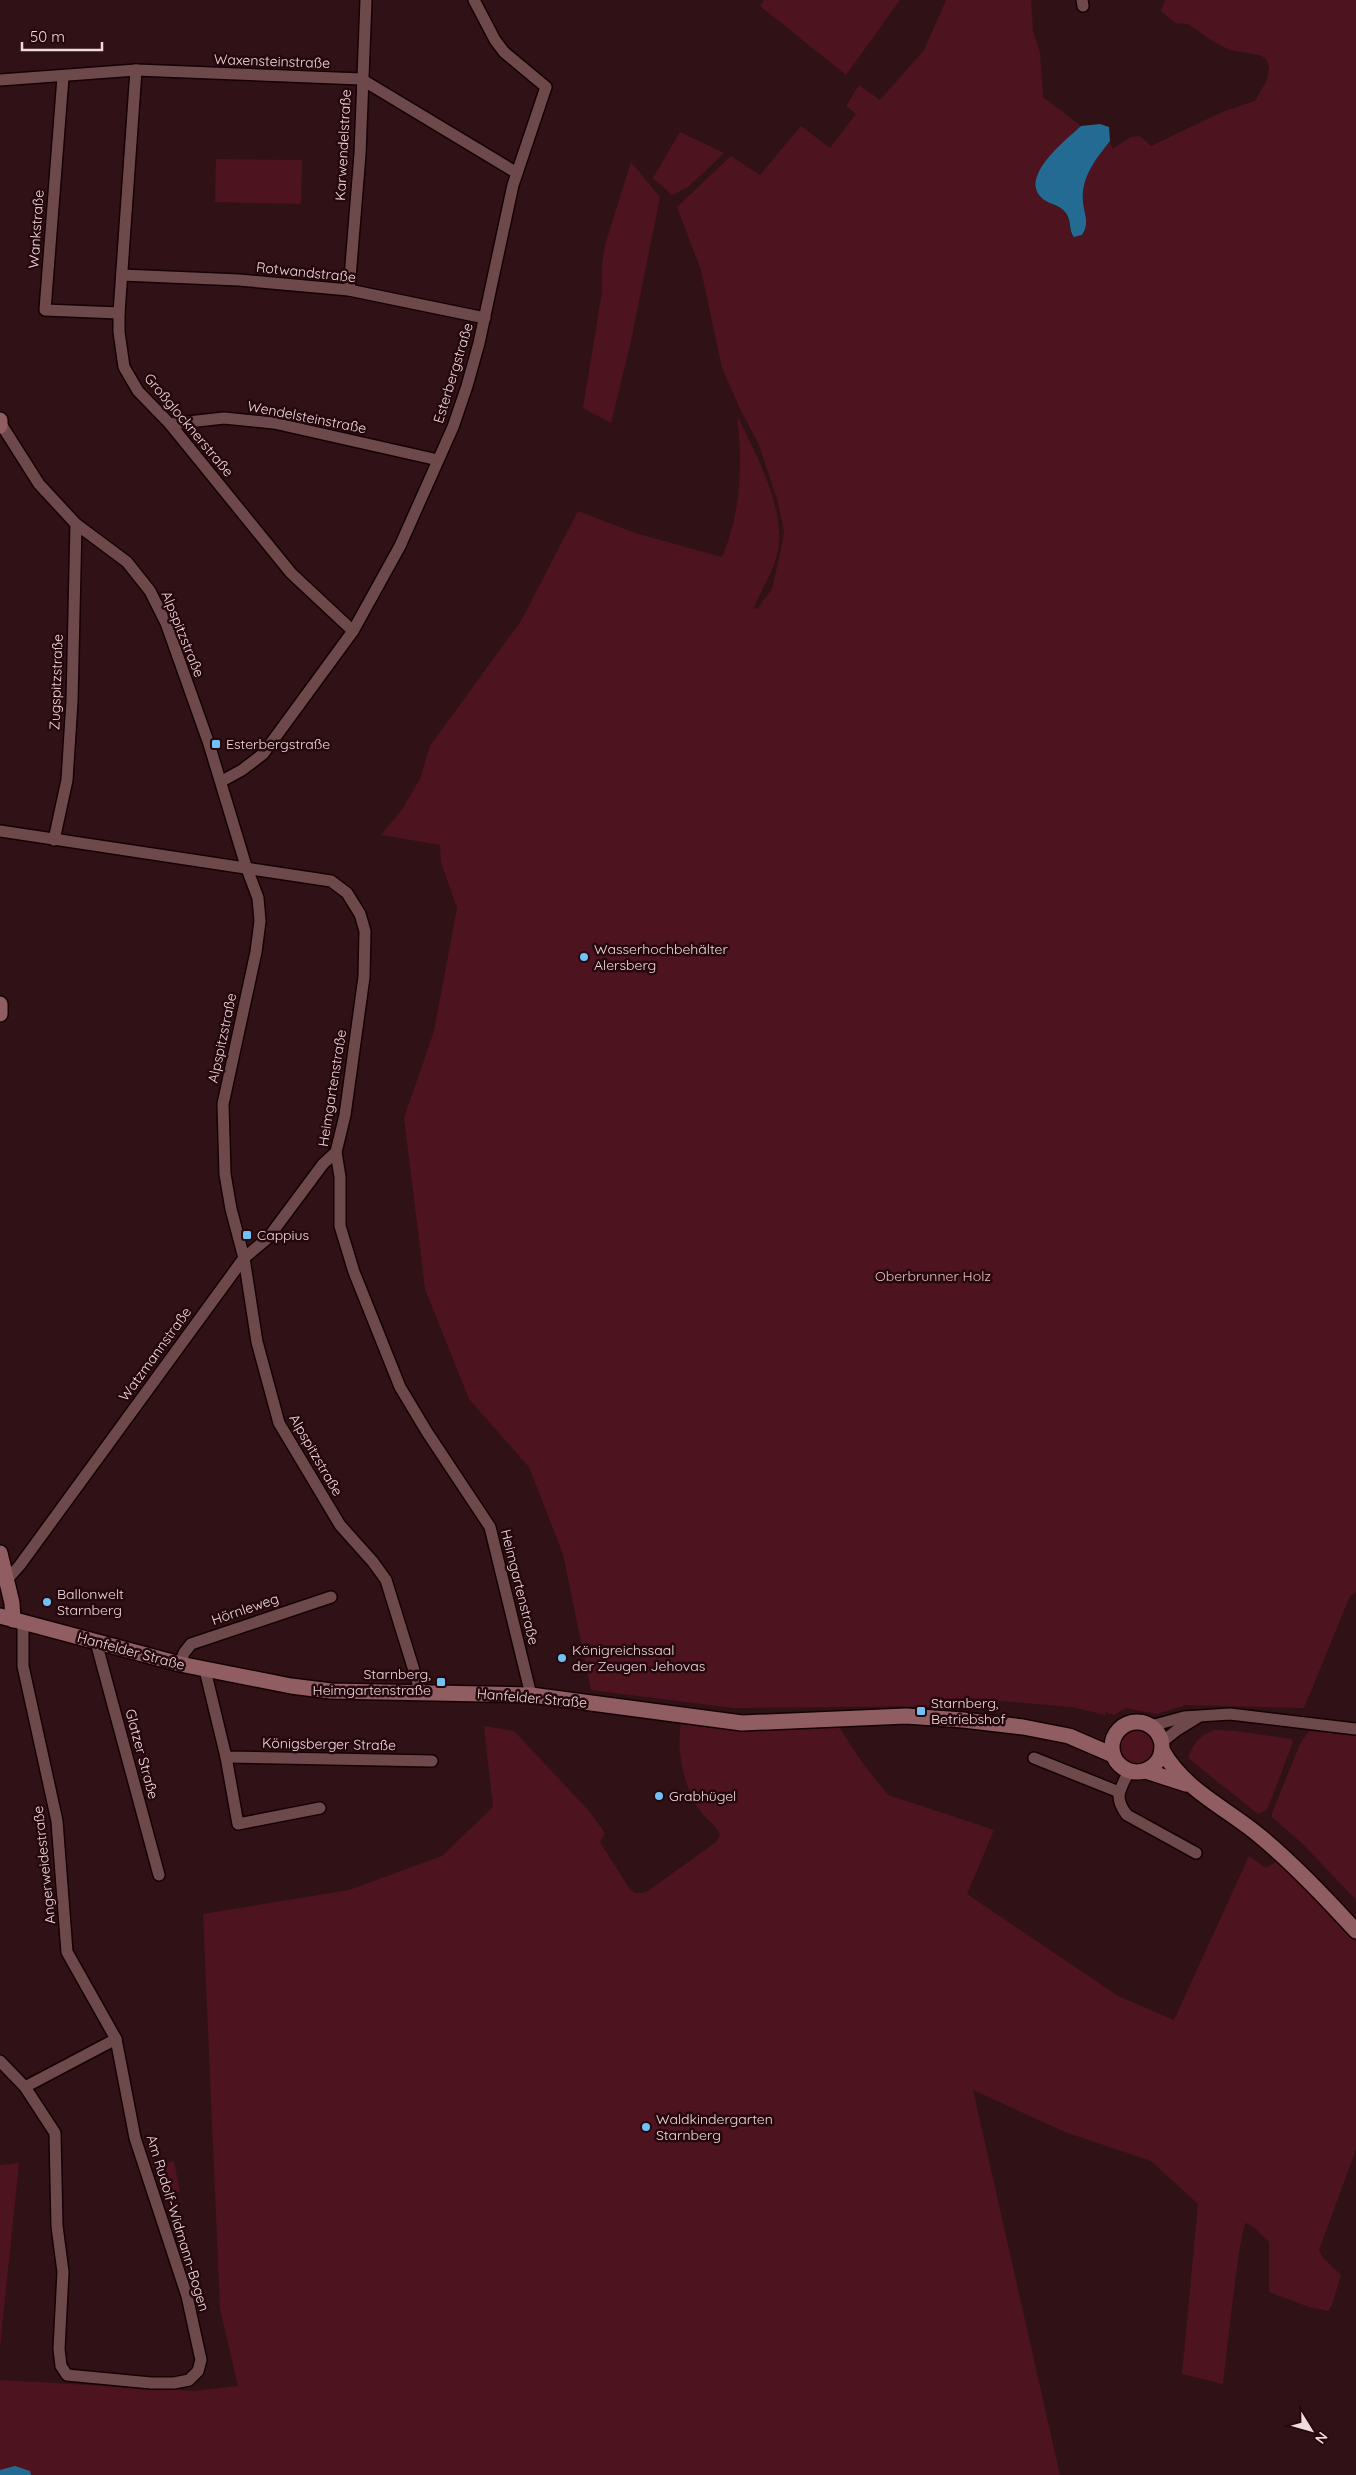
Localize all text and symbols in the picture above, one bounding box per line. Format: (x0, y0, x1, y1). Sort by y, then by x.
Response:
scale bar (22, 20, 102, 52)
text: 50 m (30, 27, 65, 46)
street label: Waxensteinstraße (214, 50, 330, 72)
street label: Karwendelstraße (331, 89, 355, 201)
street label: Wankstraße (24, 189, 48, 269)
street label: Rotwandstraße (255, 258, 357, 286)
street label: Esterbergstraße (429, 321, 477, 425)
street label: Großglocknerstraße (140, 370, 238, 480)
street label: Wendelsteinstraße (246, 397, 368, 437)
street label: Alpspitzstraße (157, 588, 209, 680)
street label: Zugspitzstraße (45, 633, 67, 730)
place label: Esterbergstraße (226, 735, 330, 753)
marker: Esterbergstraße (210, 738, 222, 750)
place label: Wasserhochbehälter Alersberg (594, 940, 729, 974)
marker: Wasserhochbehälter Alersberg (578, 951, 590, 963)
street label: Alpspitzstraße (204, 991, 240, 1085)
street label: Heimgartenstraße (314, 1028, 350, 1148)
place label: Cappius (257, 1226, 309, 1244)
marker: Cappius (241, 1229, 253, 1241)
park label: Oberbrunner Holz (875, 1267, 991, 1285)
street label: Watzmannstraße (115, 1303, 195, 1405)
street label: Alpspitzstraße (285, 1411, 347, 1499)
street label: Heimgartenstraße (497, 1527, 543, 1647)
place label: Ballonwelt Starnberg (57, 1585, 124, 1619)
street label: Hörnleweg (209, 1589, 281, 1629)
marker: Ballonwelt Starnberg (41, 1596, 53, 1608)
street label: Hanfelder Straße (75, 1628, 187, 1674)
place label: Königreichssaal der Zeugen Jehovas (572, 1641, 705, 1675)
marker: Königreichssaal der Zeugen Jehovas (556, 1652, 568, 1664)
place label: Starnberg, Heimgartenstraße (313, 1665, 431, 1699)
marker: Starnberg, Heimgartenstraße (435, 1676, 447, 1688)
street label: Hanfelder Straße (476, 1684, 588, 1712)
place label: Starnberg, Betriebshof (931, 1694, 1006, 1728)
marker: Starnberg, Betriebshof (915, 1705, 927, 1717)
street label: Glatzer Straße (121, 1707, 163, 1801)
street label: Königsberger Straße (262, 1734, 396, 1754)
place label: Grabhügel (669, 1787, 736, 1805)
marker: Grabhügel (653, 1790, 665, 1802)
street label: Angerweidestraße (29, 1805, 59, 1925)
place label: Waldkindergarten Starnberg (656, 2110, 773, 2144)
marker: Waldkindergarten Starnberg (640, 2121, 652, 2133)
street label: Am Rudolf-Widmann-Bogen (143, 2133, 213, 2313)
north arrow (1286, 2405, 1336, 2455)
text: N (1311, 2428, 1332, 2447)

